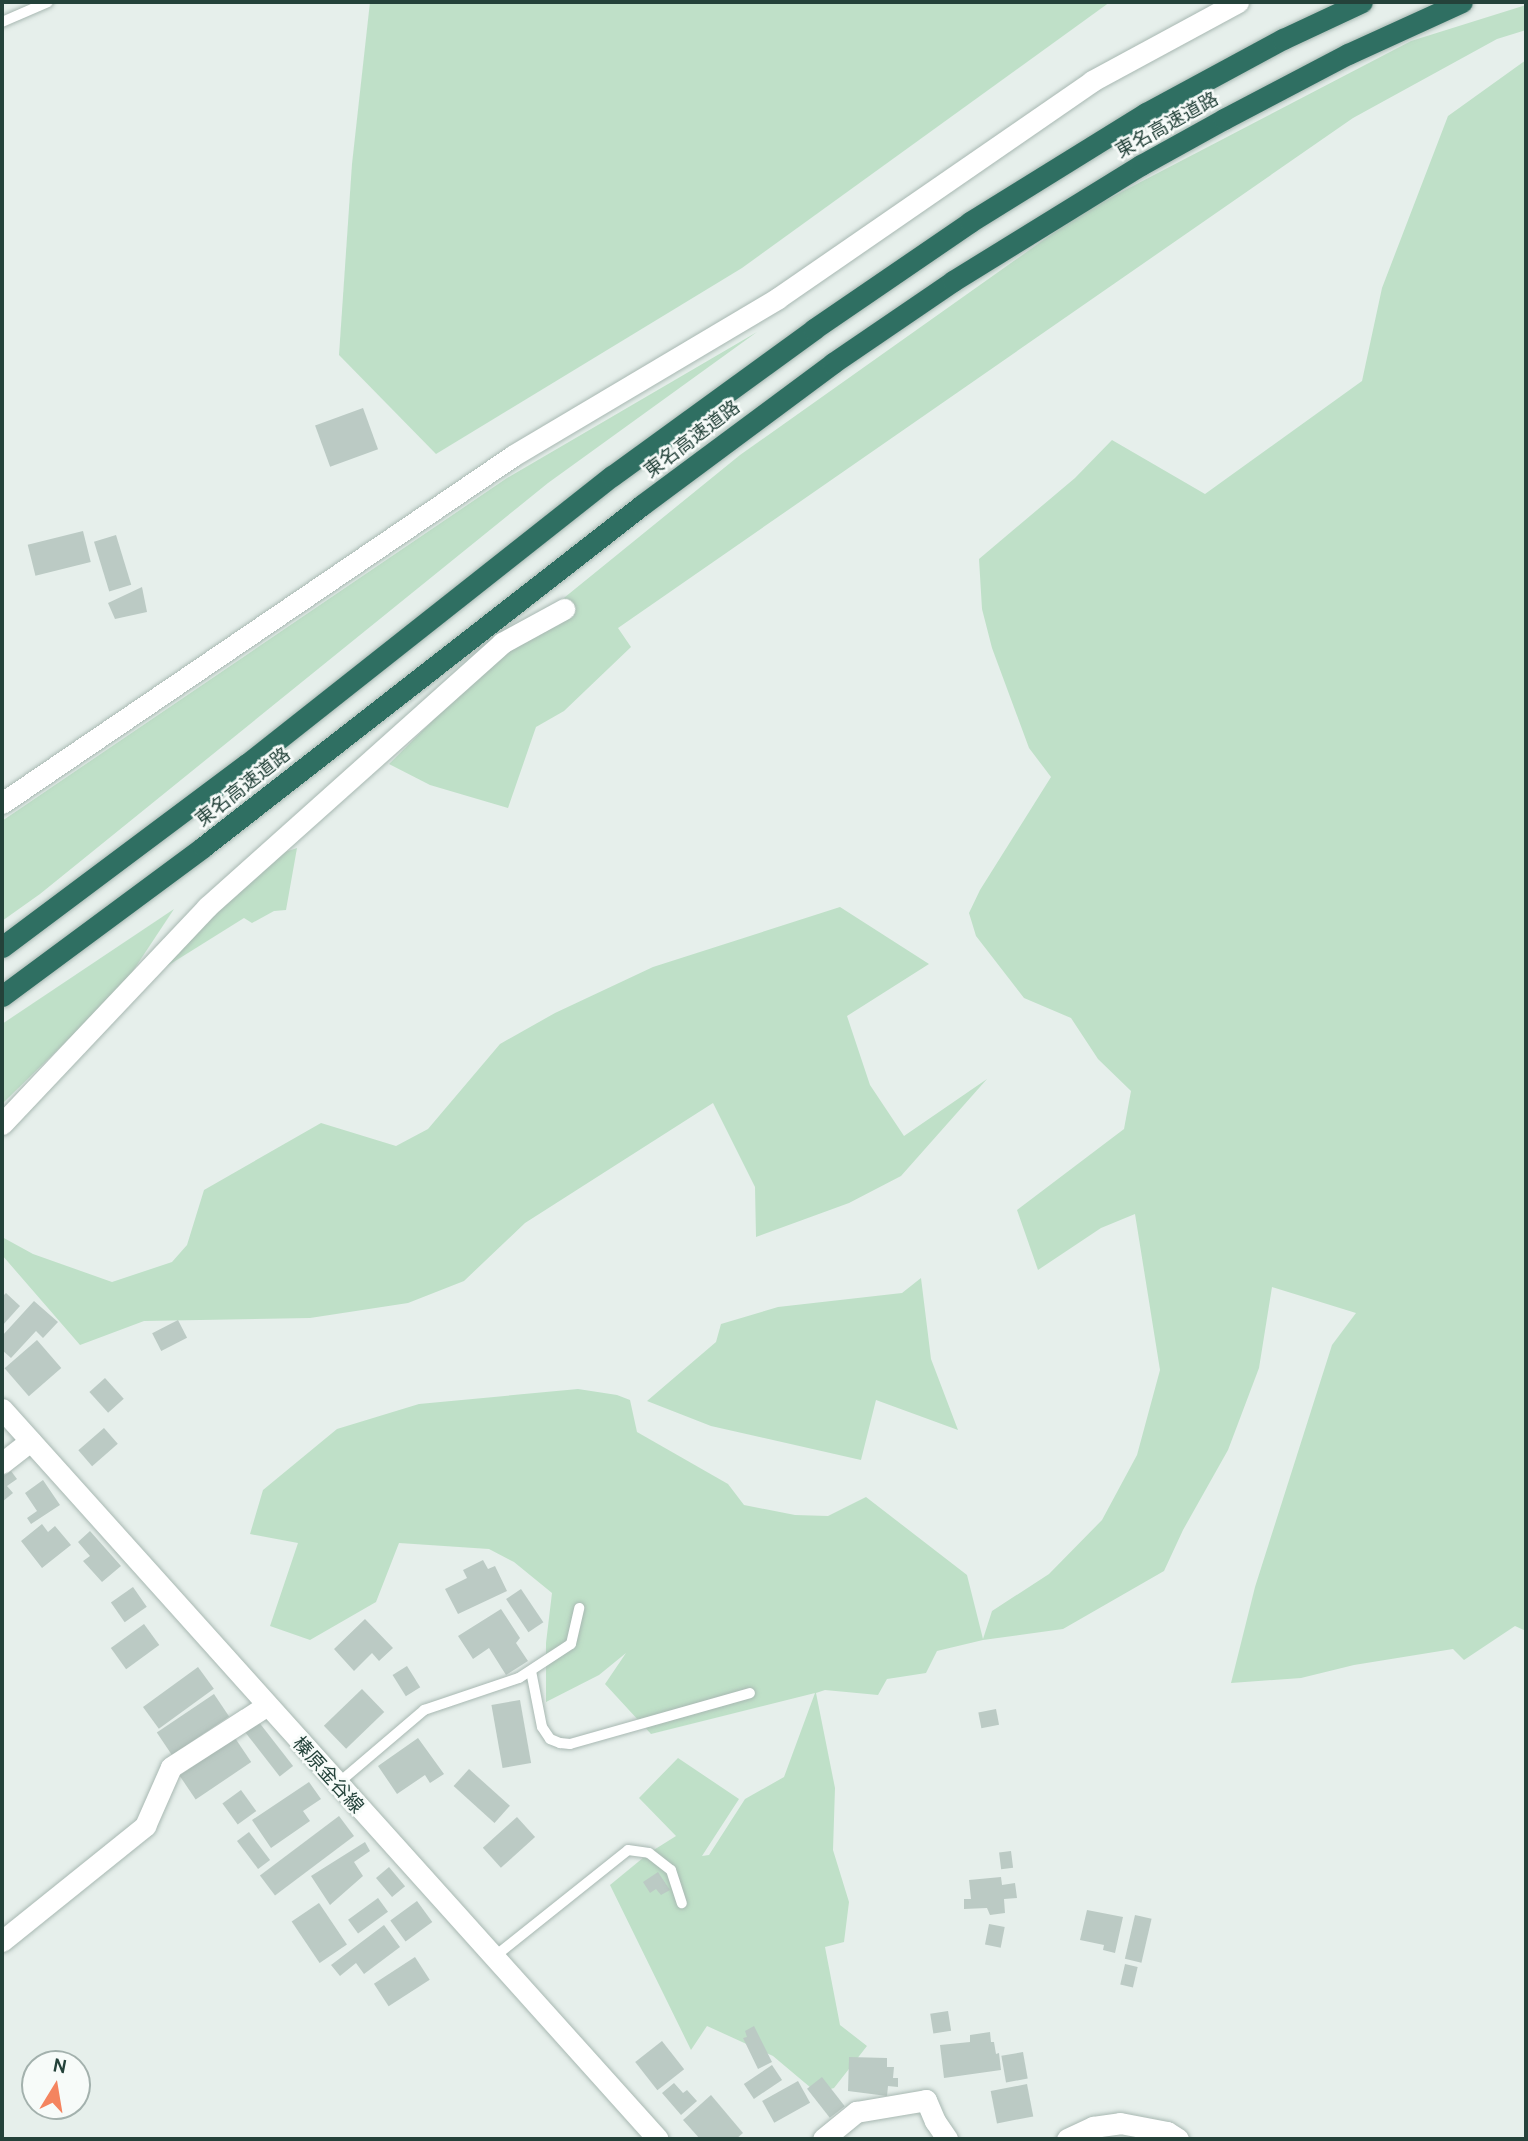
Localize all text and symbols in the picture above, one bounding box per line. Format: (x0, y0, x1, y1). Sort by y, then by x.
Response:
street label: 東名高速道路 (1112, 87, 1222, 163)
street label: 東名高速道路 (640, 396, 744, 482)
street label: 東名高速道路 (191, 743, 295, 831)
street label: 榛原金谷線 (288, 1732, 368, 1818)
north arrow (21, 2050, 91, 2120)
text: N (51, 2053, 69, 2078)

